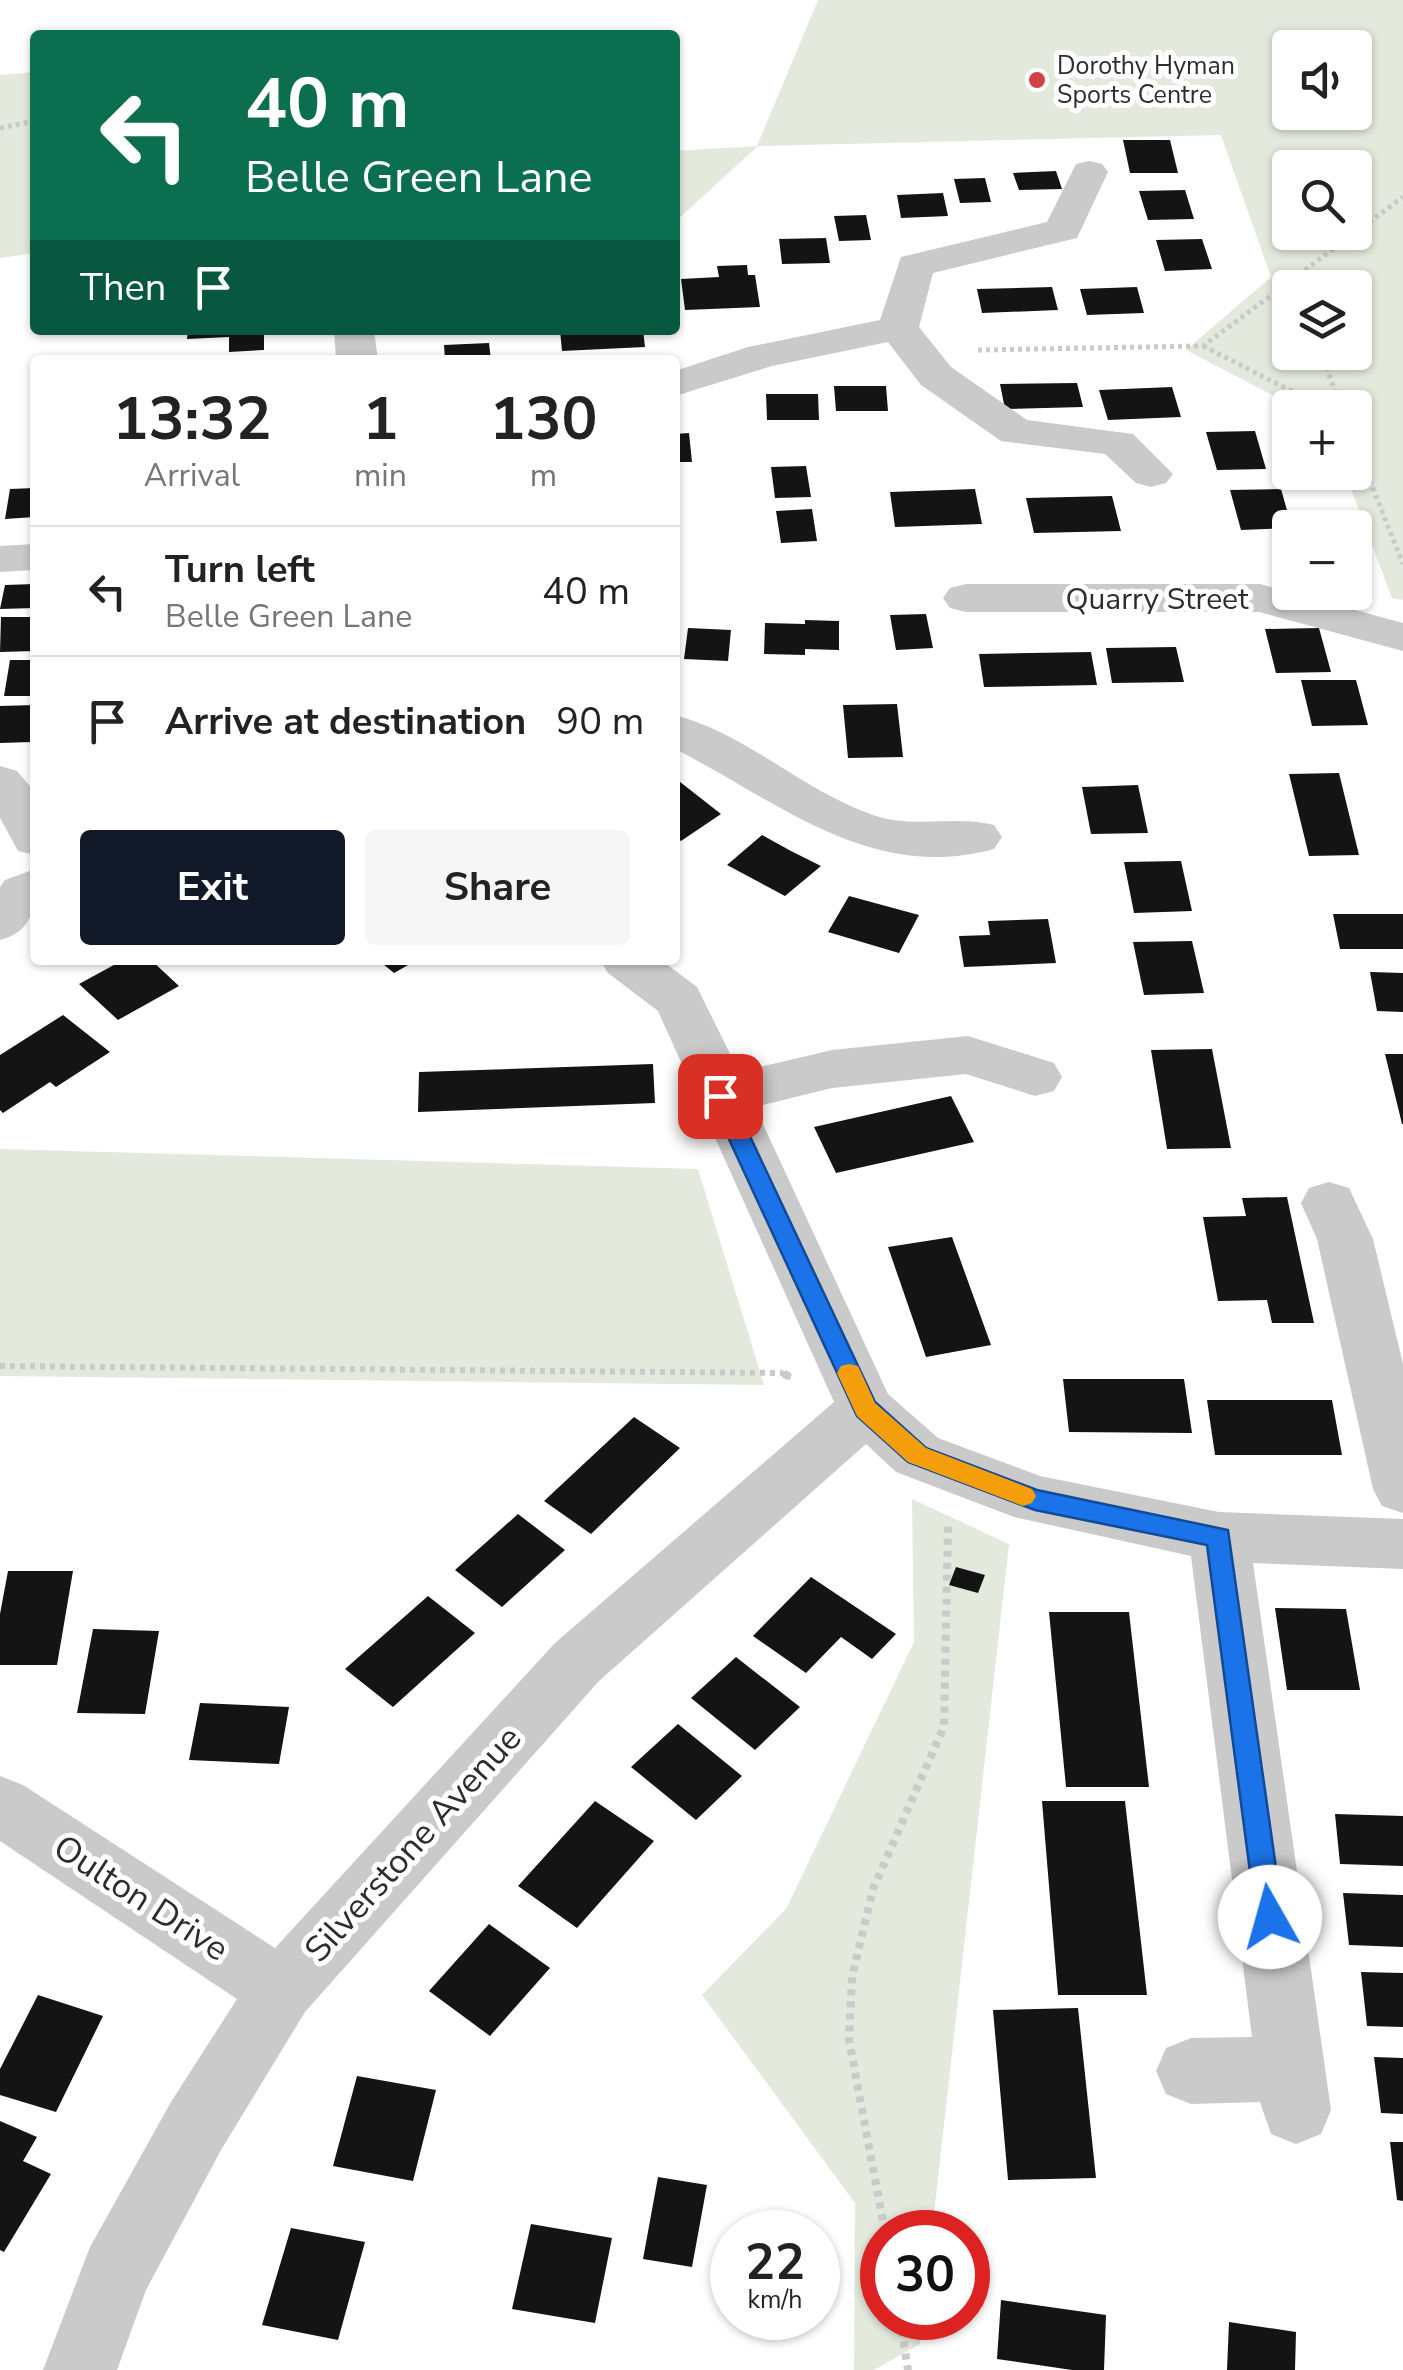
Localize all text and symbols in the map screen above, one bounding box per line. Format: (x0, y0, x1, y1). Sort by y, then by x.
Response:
map controls (1272, 30, 1372, 610)
button: sound (1272, 30, 1372, 130)
place label: Dorothy Hyman Sports Centre (1057, 49, 1235, 112)
text: 40 m (245, 56, 409, 152)
marker: Dorothy Hyman Sports Centre (1026, 69, 1048, 91)
icon: left (80, 70, 210, 200)
text: Belle Green Lane (245, 147, 593, 208)
button: search (1272, 150, 1372, 250)
icon: arrive (186, 260, 241, 315)
text: Then (80, 262, 166, 313)
button: layers (1272, 270, 1372, 370)
text: 13:32 (113, 378, 271, 460)
text: 1 (362, 378, 398, 460)
text: 130 (489, 378, 597, 460)
button: + (1272, 390, 1372, 490)
text: Arrival (144, 454, 240, 497)
text: min (354, 454, 407, 497)
text: m (530, 454, 557, 497)
button: − (1272, 510, 1372, 610)
text: Turn left (165, 544, 315, 595)
icon: left (80, 564, 135, 619)
text: 40 m (542, 566, 630, 617)
street label: Quarry Street (1065, 579, 1249, 620)
text: Belle Green Lane (165, 595, 412, 638)
icon: arrive (80, 694, 135, 749)
text: Arrive at destination (165, 696, 526, 747)
text: 90 m (556, 696, 644, 747)
button: Exit (80, 830, 345, 945)
button: Share (365, 830, 630, 945)
pin (678, 1054, 763, 1139)
icon: arrive (693, 1069, 748, 1124)
street label: Silverstone Avenue (294, 1716, 532, 1972)
street label: Oulton Drive (44, 1824, 238, 1972)
position arrow (1218, 1865, 1322, 1969)
speed limit sign: 30 (860, 2210, 990, 2340)
text: 22 (745, 2228, 805, 2297)
text: km/h (747, 2283, 803, 2317)

